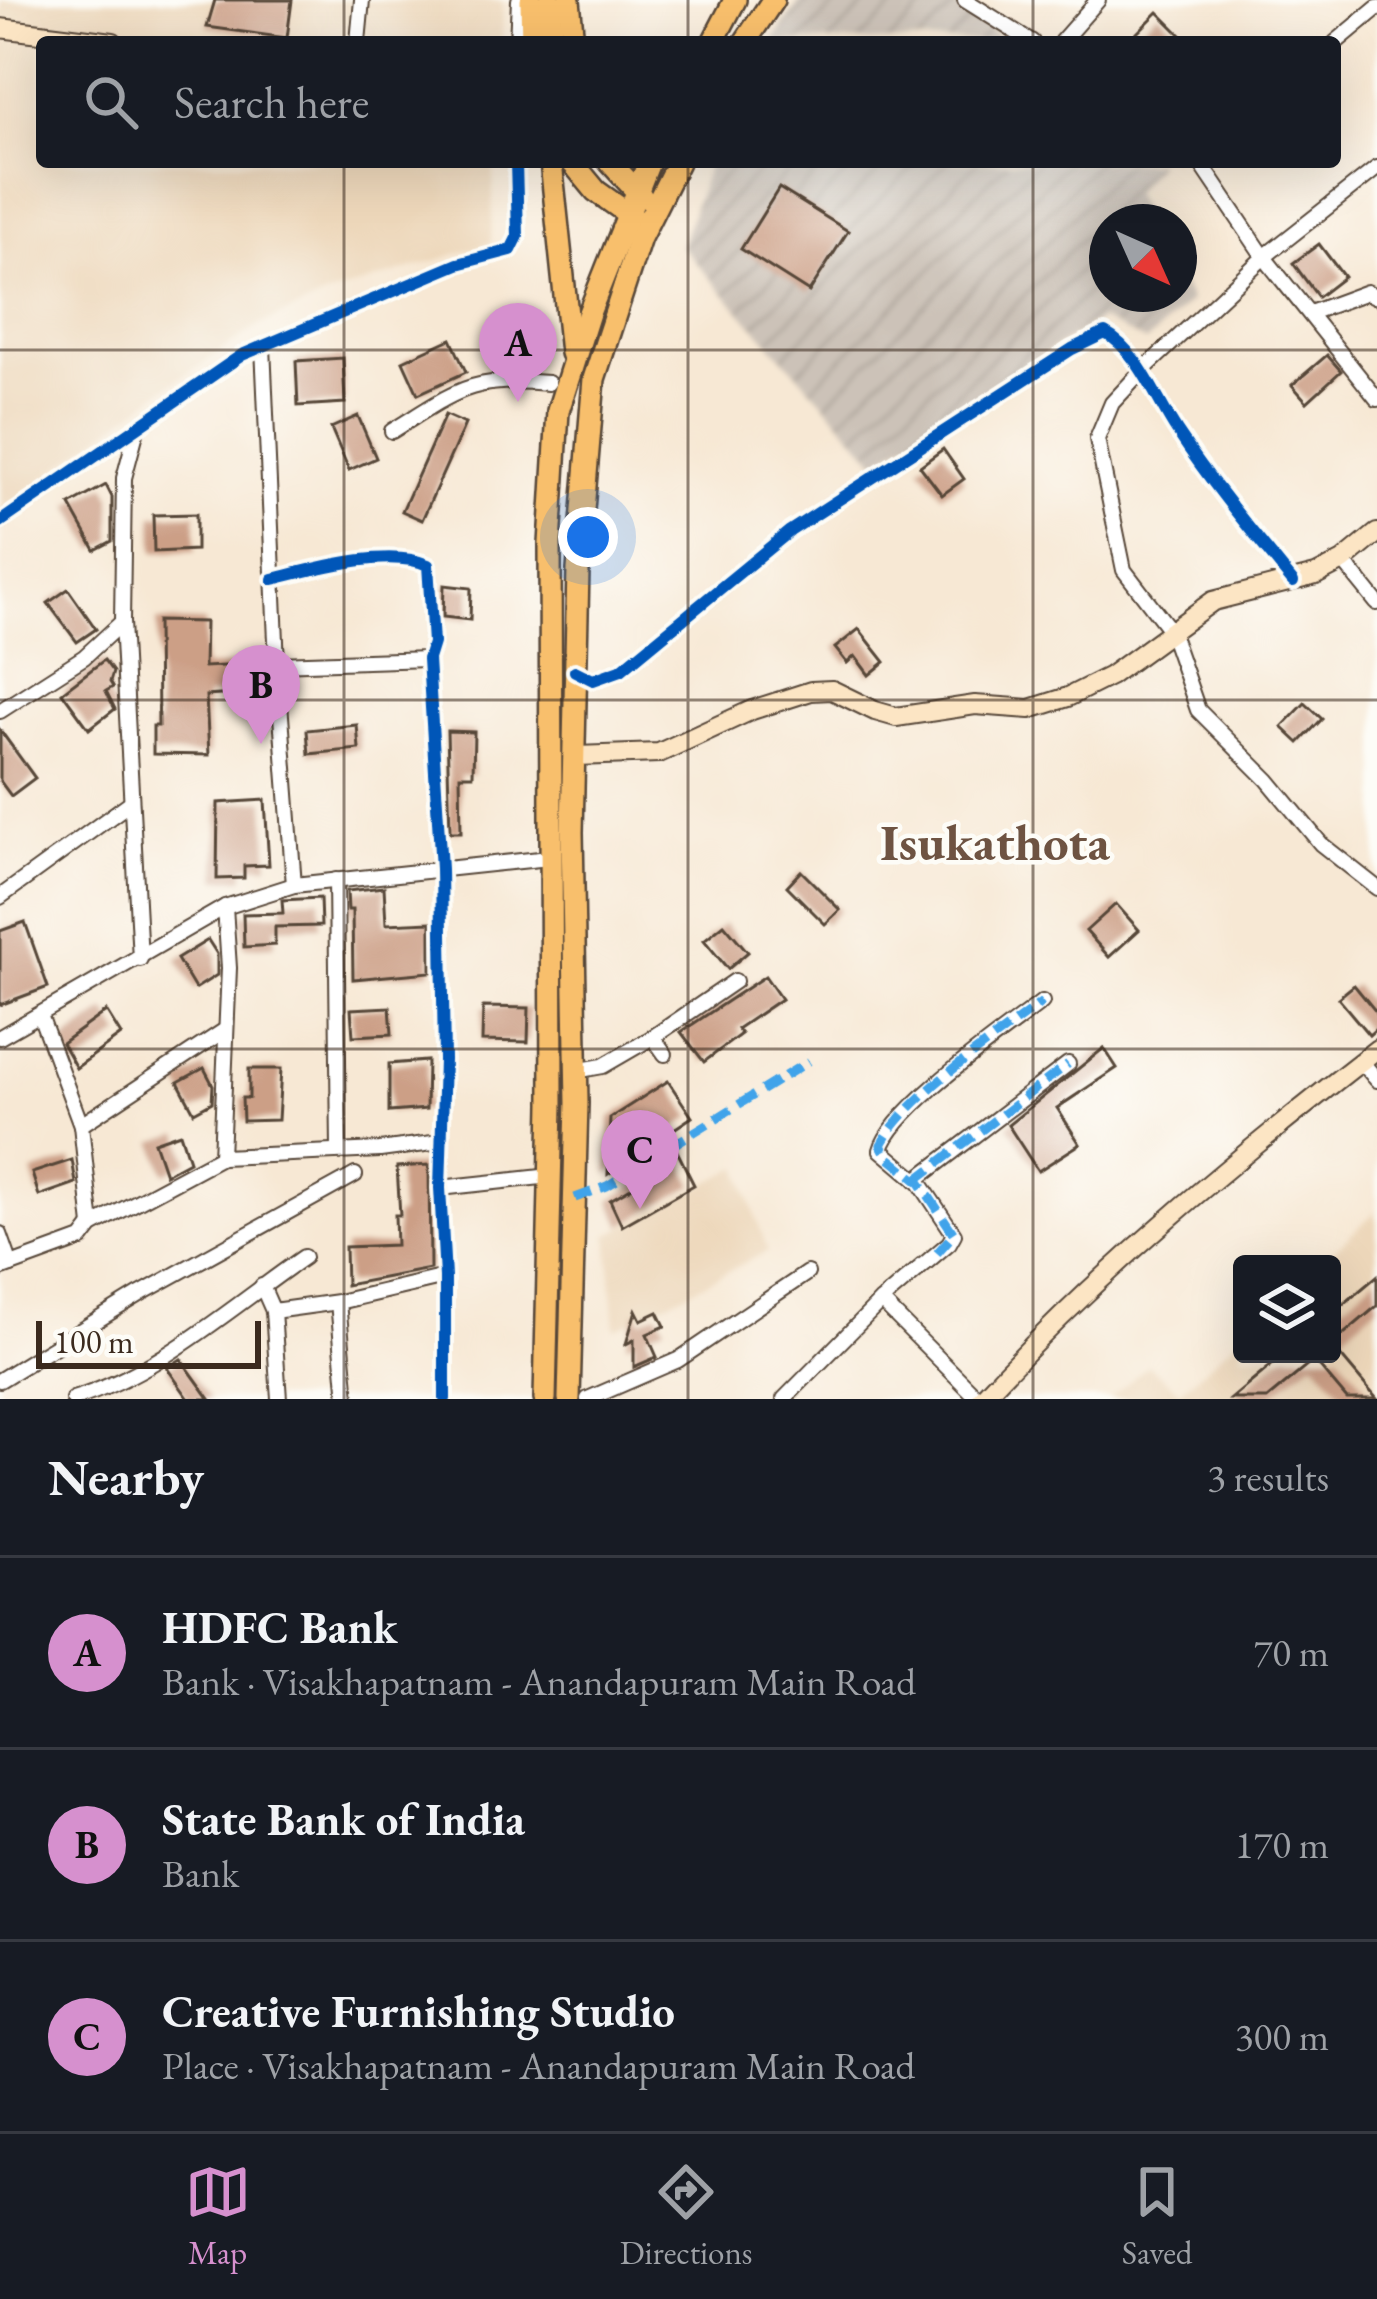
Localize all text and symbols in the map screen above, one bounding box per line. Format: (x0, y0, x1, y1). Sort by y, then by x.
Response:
search box (36, 36, 1341, 168)
icon: search (78, 69, 144, 135)
text: Search here (174, 73, 369, 131)
north arrow (1089, 204, 1197, 312)
pin: A (479, 303, 557, 402)
your location (558, 507, 618, 567)
pin: B (222, 645, 300, 744)
district label: Isukathota (880, 809, 1110, 875)
pin: C (601, 1110, 679, 1209)
map controls (1233, 1255, 1341, 1363)
button: layers (1233, 1255, 1341, 1363)
scale bar (36, 1315, 261, 1368)
text: 100 m (54, 1320, 134, 1363)
text: Nearby (48, 1444, 204, 1510)
text: 3 results (1207, 1452, 1329, 1503)
text: HDFC Bank (162, 1598, 398, 1656)
text: A (73, 1627, 101, 1678)
text: 70 m (1253, 1627, 1329, 1678)
text: Bank · Visakhapatnam - Anandapuram Main Road (162, 1656, 916, 1707)
text: State Bank of India (162, 1790, 525, 1848)
text: B (75, 1819, 99, 1870)
text: 170 m (1235, 1819, 1329, 1870)
text: Bank (162, 1848, 239, 1899)
text: Creative Furnishing Studio (162, 1982, 675, 2040)
text: C (73, 2011, 101, 2062)
text: 300 m (1235, 2011, 1329, 2062)
text: Place · Visakhapatnam - Anandapuram Main Road (162, 2040, 915, 2091)
tab: Map (185, 2159, 251, 2274)
tab: Directions (620, 2159, 753, 2274)
tab: Saved (1122, 2159, 1192, 2274)

